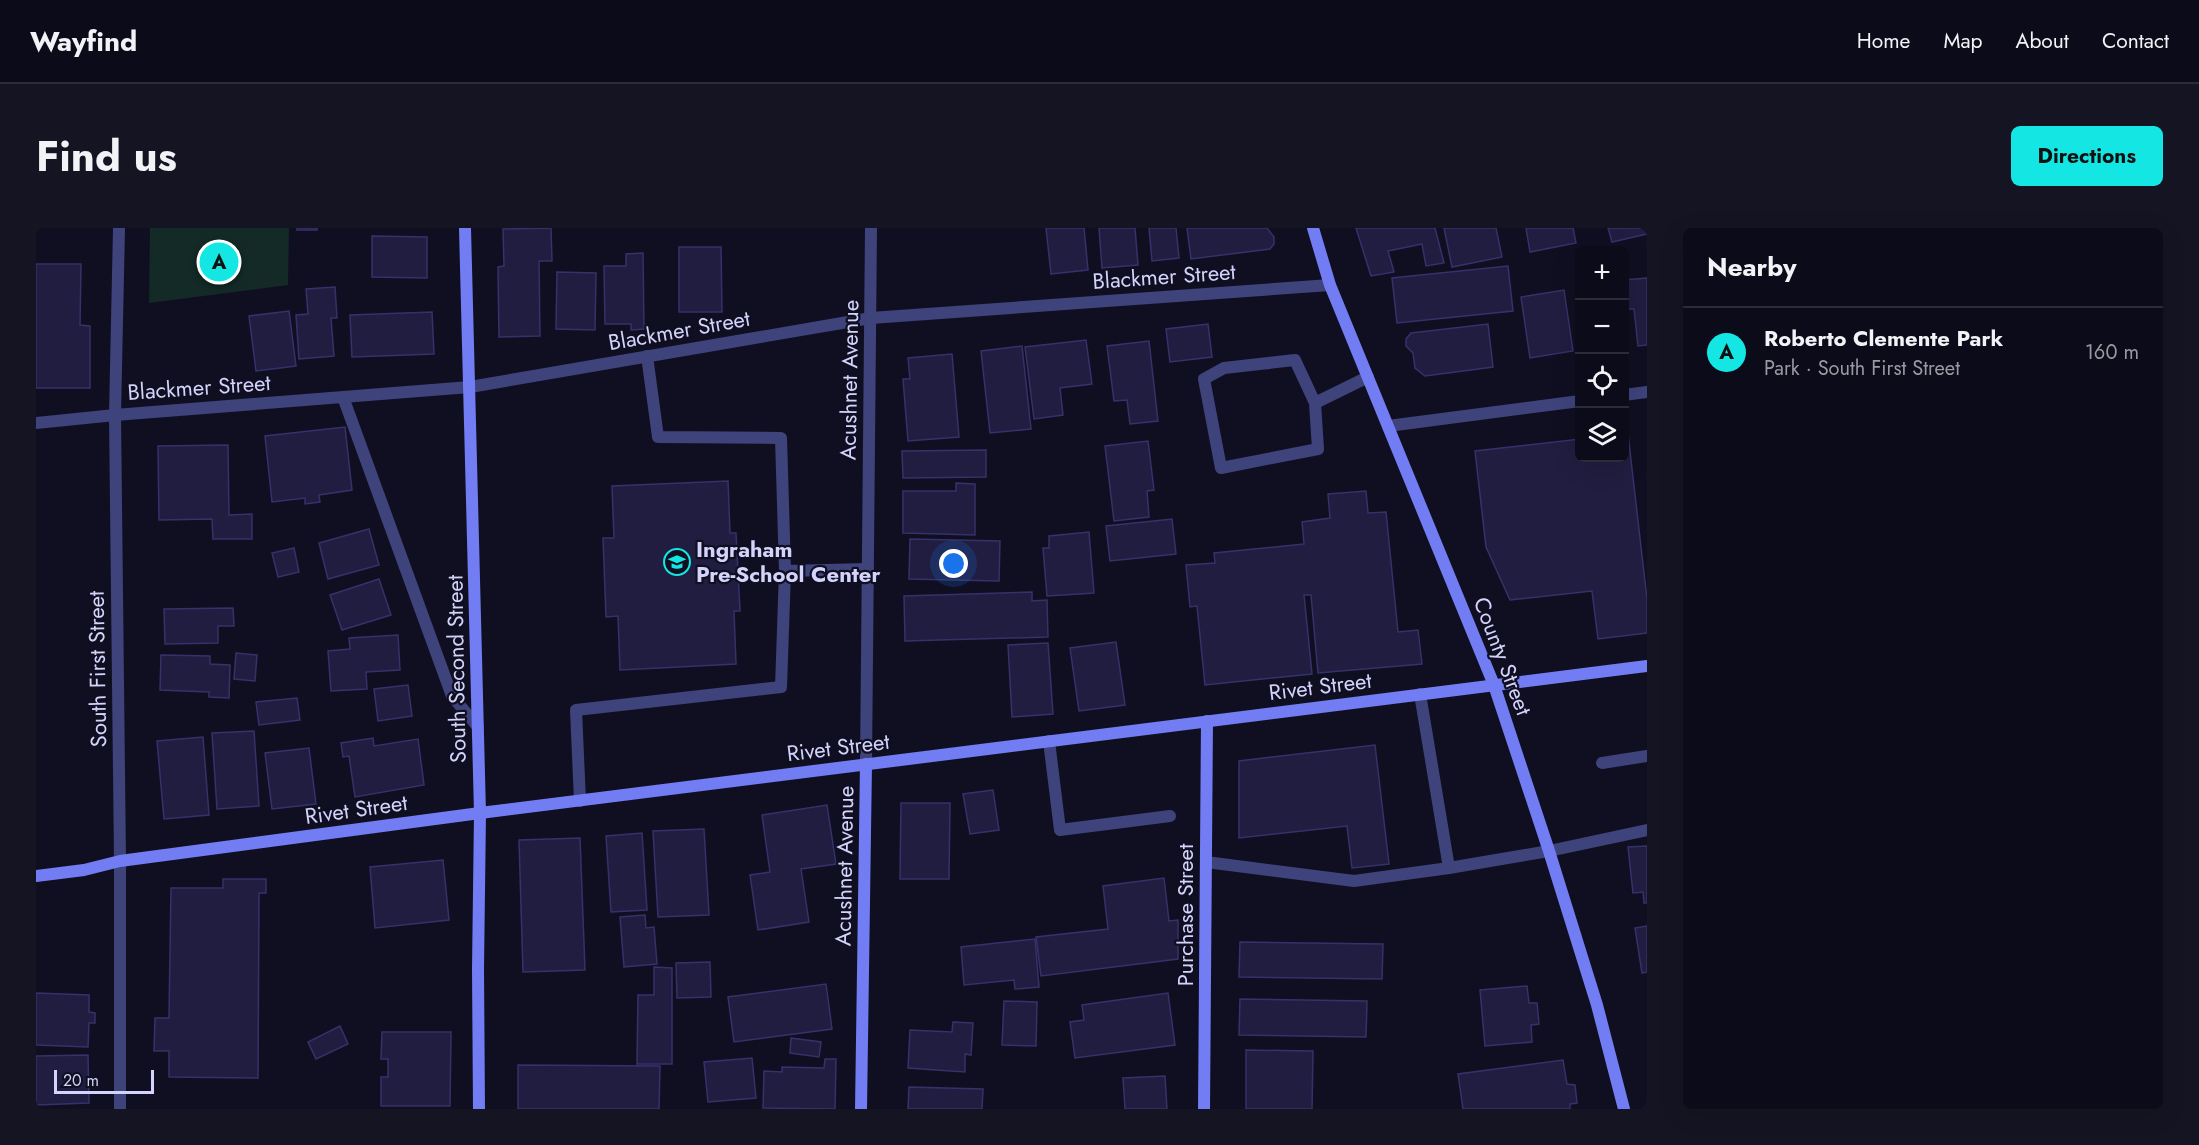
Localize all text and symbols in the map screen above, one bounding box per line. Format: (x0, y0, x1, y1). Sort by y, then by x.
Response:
text: Wayfind (30, 21, 137, 62)
text: Home (1857, 26, 1910, 56)
text: Map (1943, 26, 1983, 56)
text: About (2016, 26, 2069, 56)
text: Contact (2102, 26, 2169, 56)
text: Find us (36, 126, 177, 187)
button: Directions (2011, 126, 2163, 186)
pin: A (200, 240, 238, 285)
map controls (1575, 246, 1629, 462)
button: + (1575, 246, 1629, 300)
text: Nearby (1707, 248, 1796, 286)
street label: Blackmer Street (1091, 255, 1237, 297)
street label: Acushnet Avenue (832, 300, 866, 460)
button: − (1575, 300, 1629, 354)
street label: Blackmer Street (606, 302, 753, 358)
text: Roberto Clemente Park (1764, 322, 2003, 354)
text: A (1719, 338, 1734, 367)
text: 160 m (2085, 338, 2139, 367)
button: locate (1575, 354, 1629, 408)
text: Park · South First Street (1764, 354, 1960, 383)
street label: Blackmer Street (126, 366, 272, 408)
button: layers (1575, 408, 1629, 462)
place label: Ingraham Pre-School Center (696, 533, 880, 590)
school or university icon: Ingraham Pre-School Center (662, 547, 692, 577)
your location (939, 549, 968, 578)
street label: South Second Street (438, 574, 474, 763)
street label: South First Street (80, 590, 114, 748)
street label: County Street (1466, 592, 1540, 720)
street label: Rivet Street (1267, 664, 1374, 708)
street label: Rivet Street (785, 725, 892, 769)
street label: Rivet Street (303, 786, 410, 832)
street label: Acushnet Avenue (827, 786, 861, 946)
street label: Purchase Street (1169, 843, 1201, 986)
scale bar (54, 1067, 154, 1094)
text: 20 m (63, 1069, 99, 1092)

